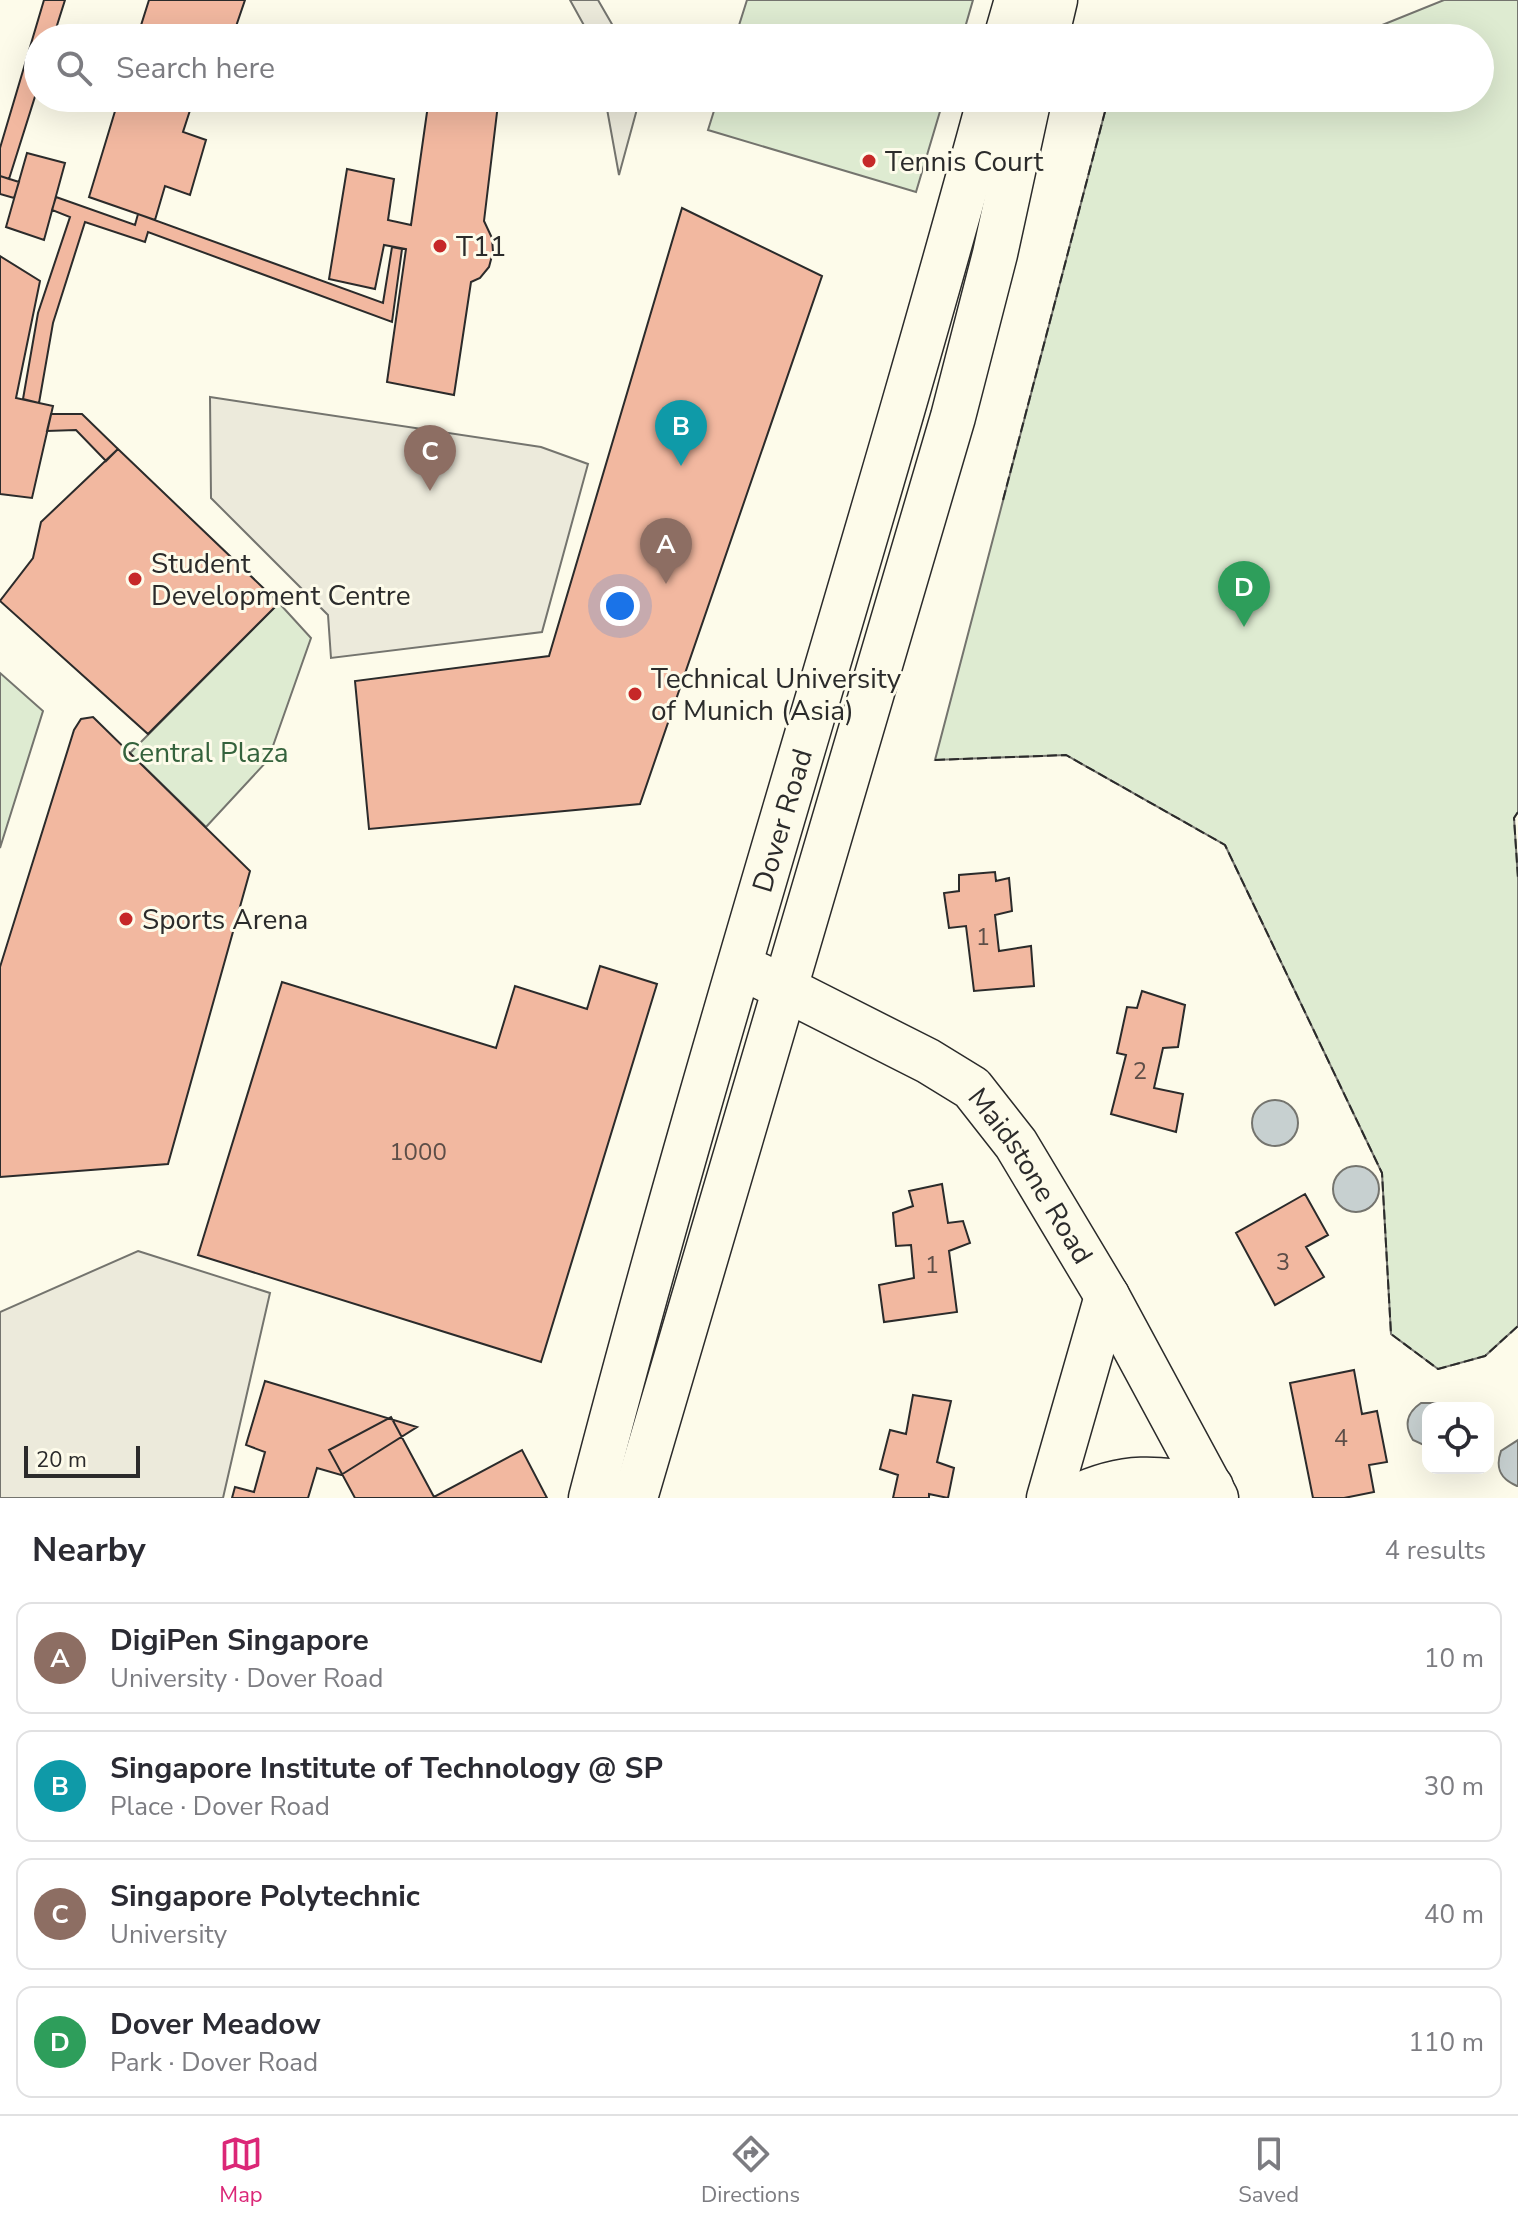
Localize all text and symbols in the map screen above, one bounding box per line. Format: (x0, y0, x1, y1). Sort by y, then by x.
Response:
search box (24, 24, 1494, 112)
icon: search (52, 46, 96, 90)
text: Search here (116, 48, 275, 89)
place label: Tennis Court (885, 143, 1043, 181)
marker: Tennis Court (860, 152, 878, 170)
place label: T11 (456, 228, 506, 266)
marker: T11 (431, 237, 449, 255)
pin: B (655, 400, 707, 466)
pin: C (404, 425, 456, 491)
pin: A (640, 518, 692, 584)
place label: Student Development Centre (151, 545, 411, 615)
pin: D (1218, 561, 1270, 627)
marker: Student Development Centre (126, 570, 144, 588)
your location (600, 586, 640, 626)
place label: Technical University of Munich (Asia) (651, 660, 902, 730)
marker: Technical University of Munich (Asia) (626, 685, 644, 703)
park label: Central Plaza (121, 734, 289, 772)
street label: Dover Road (744, 744, 822, 897)
place label: Sports Arena (142, 901, 308, 939)
marker: Sports Arena (117, 910, 135, 928)
house number: 1 (976, 921, 990, 953)
house number: 2 (1133, 1055, 1147, 1087)
street label: Maidstone Road (959, 1080, 1101, 1271)
house number: 1000 (389, 1136, 447, 1168)
house number: 3 (1276, 1246, 1290, 1278)
house number: 1 (925, 1249, 939, 1281)
map controls (1422, 1402, 1494, 1474)
button: locate (1422, 1402, 1494, 1474)
house number: 4 (1334, 1422, 1348, 1454)
scale bar (24, 1442, 140, 1478)
text: 20 m (36, 1445, 87, 1475)
text: Nearby (32, 1527, 146, 1573)
text: 4 results (1385, 1533, 1486, 1568)
text: DigiPen Singapore (110, 1620, 369, 1661)
text: A (50, 1641, 70, 1676)
text: 10 m (1424, 1641, 1484, 1676)
text: University · Dover Road (110, 1661, 383, 1696)
text: Singapore Institute of Technology @ SP (110, 1748, 663, 1789)
text: B (51, 1769, 69, 1804)
text: 30 m (1424, 1769, 1484, 1804)
text: Place · Dover Road (110, 1789, 330, 1824)
text: Singapore Polytechnic (110, 1876, 420, 1917)
text: C (51, 1897, 69, 1932)
text: 40 m (1424, 1897, 1484, 1932)
text: University (110, 1917, 227, 1952)
text: Dover Meadow (110, 2004, 321, 2045)
text: D (50, 2025, 70, 2060)
text: 110 m (1408, 2025, 1484, 2060)
text: Park · Dover Road (110, 2045, 318, 2080)
tab: Map (219, 2132, 263, 2210)
tab: Directions (701, 2132, 800, 2210)
tab: Saved (1238, 2132, 1299, 2210)

